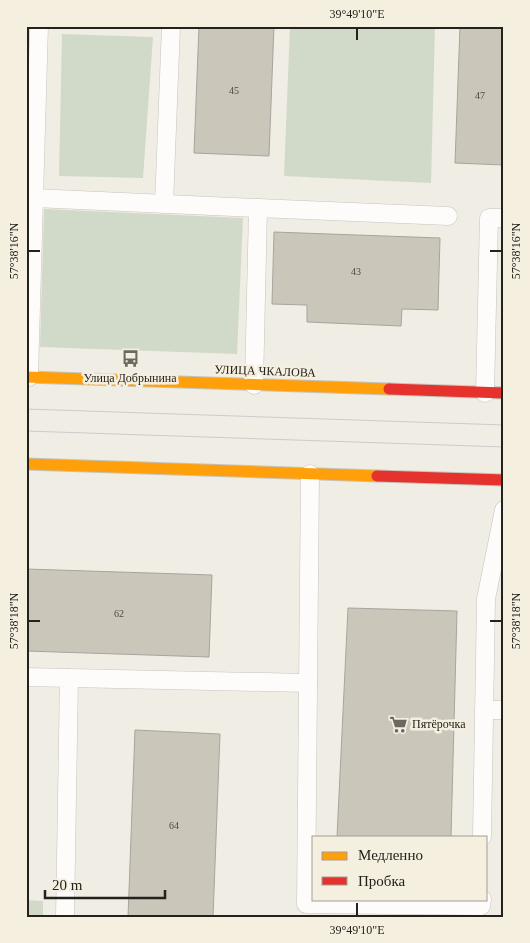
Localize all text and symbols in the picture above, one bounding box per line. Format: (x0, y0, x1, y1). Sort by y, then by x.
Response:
text: 39°49'10"E (329, 7, 385, 21)
house number: 45 (229, 85, 239, 96)
house number: 47 (475, 90, 485, 101)
text: 57°38'16"N (7, 222, 21, 279)
text: 57°38'16"N (509, 222, 523, 279)
house number: 43 (351, 266, 361, 277)
bus stop icon: Улица Добрынина (120, 349, 140, 369)
street label: УЛИЦА ЧКАЛОВА (214, 362, 316, 380)
place label: Улица Добрынина (83, 371, 177, 385)
text: 57°38'18"N (7, 592, 21, 649)
text: 57°38'18"N (509, 592, 523, 649)
house number: 62 (114, 608, 124, 619)
supermarket icon: Пятёрочка (388, 714, 408, 734)
place label: Пятёрочка (412, 717, 466, 731)
house number: 64 (169, 820, 179, 831)
legend (312, 836, 488, 900)
text: Медленно (358, 847, 423, 863)
scale bar (45, 868, 165, 900)
text: Пробка (358, 873, 406, 889)
text: 20 m (52, 877, 83, 893)
text: 39°49'10"E (329, 923, 385, 937)

